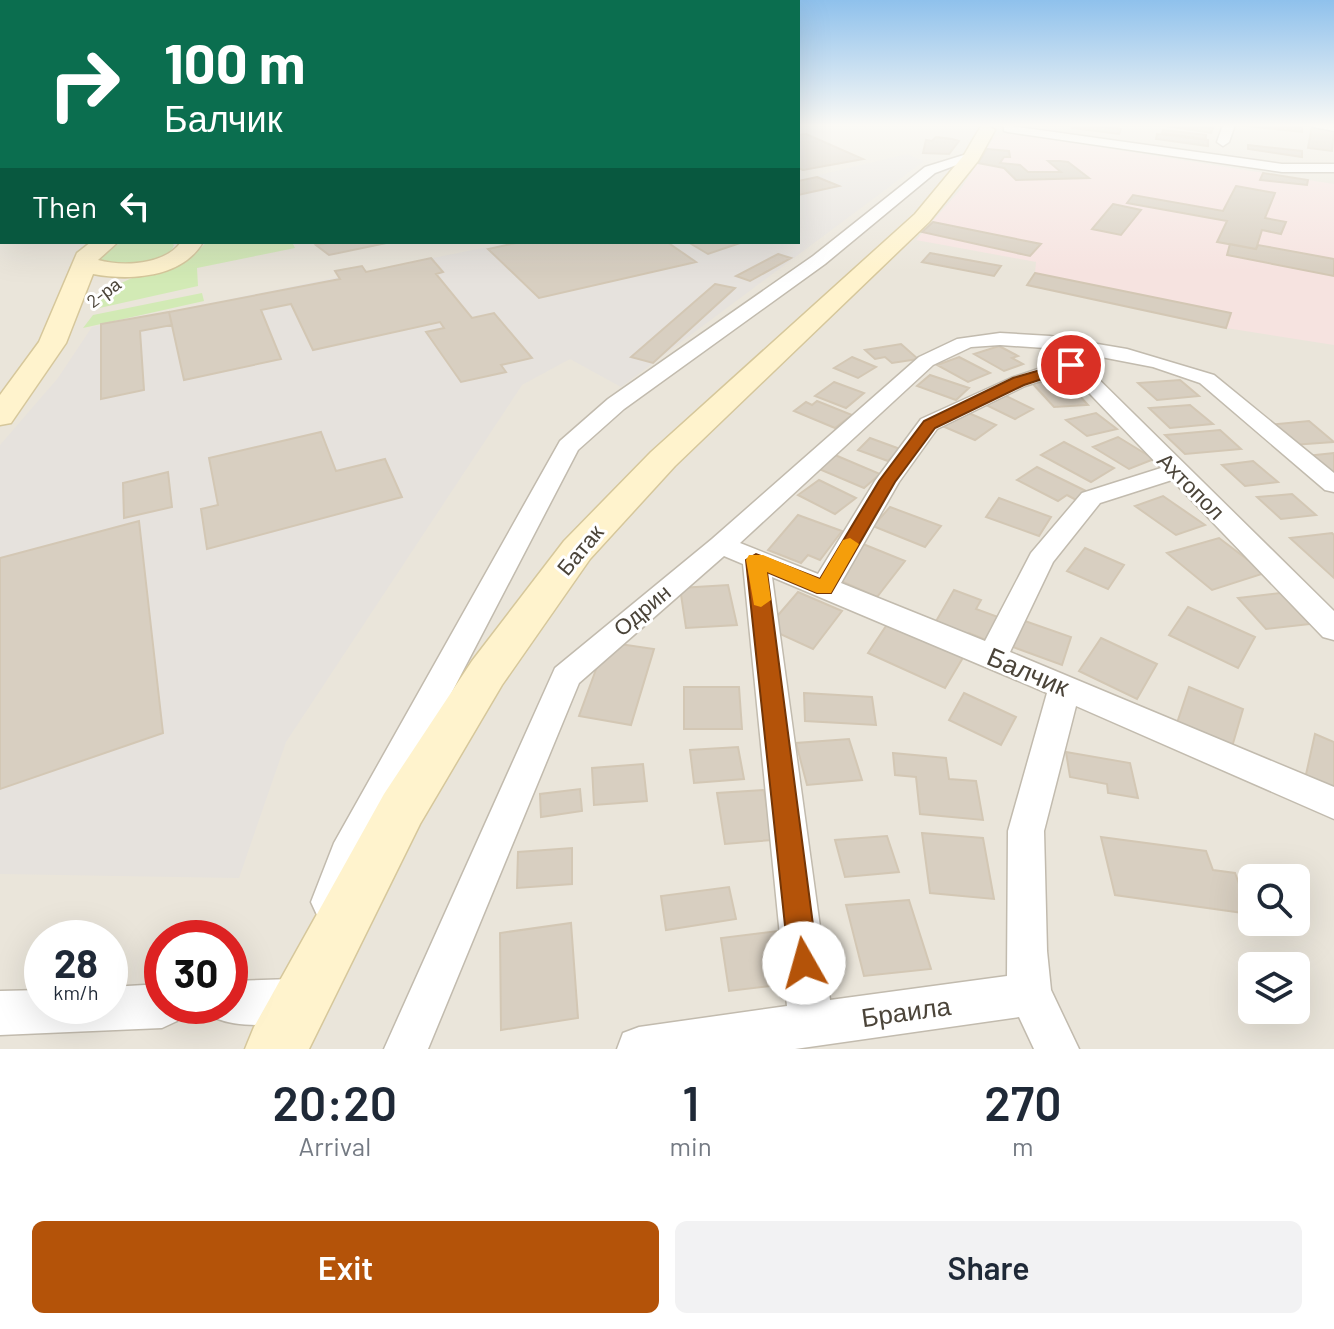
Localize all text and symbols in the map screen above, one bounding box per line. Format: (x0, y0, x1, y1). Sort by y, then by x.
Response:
text: 100 m (164, 28, 306, 95)
icon: right (32, 32, 136, 136)
text: Балчик (164, 96, 282, 139)
icon: left (113, 184, 157, 228)
text: Then (32, 188, 97, 224)
street label: 2-ра (82, 272, 126, 312)
pin (1037, 331, 1105, 399)
icon: arrive (1049, 343, 1093, 387)
street label: Ахтопол (1153, 446, 1231, 524)
street label: Батак (551, 519, 608, 580)
street label: Одрин (608, 578, 676, 641)
street label: Балчик (983, 640, 1075, 702)
map controls (1238, 864, 1310, 1024)
button: search (1238, 864, 1310, 936)
speed limit sign: 30 (144, 920, 248, 1024)
position arrow (762, 921, 846, 1005)
text: 28 (54, 938, 98, 986)
button: layers (1238, 952, 1310, 1024)
text: km/h (53, 980, 99, 1004)
street label: Браила (859, 989, 953, 1032)
text: 20:20 (273, 1073, 397, 1131)
text: 1 (682, 1073, 699, 1131)
text: 270 (984, 1073, 1061, 1131)
text: Arrival (298, 1130, 371, 1161)
text: min (670, 1130, 712, 1161)
text: m (1012, 1130, 1034, 1161)
button: Exit (32, 1221, 659, 1313)
button: Share (675, 1221, 1302, 1313)

